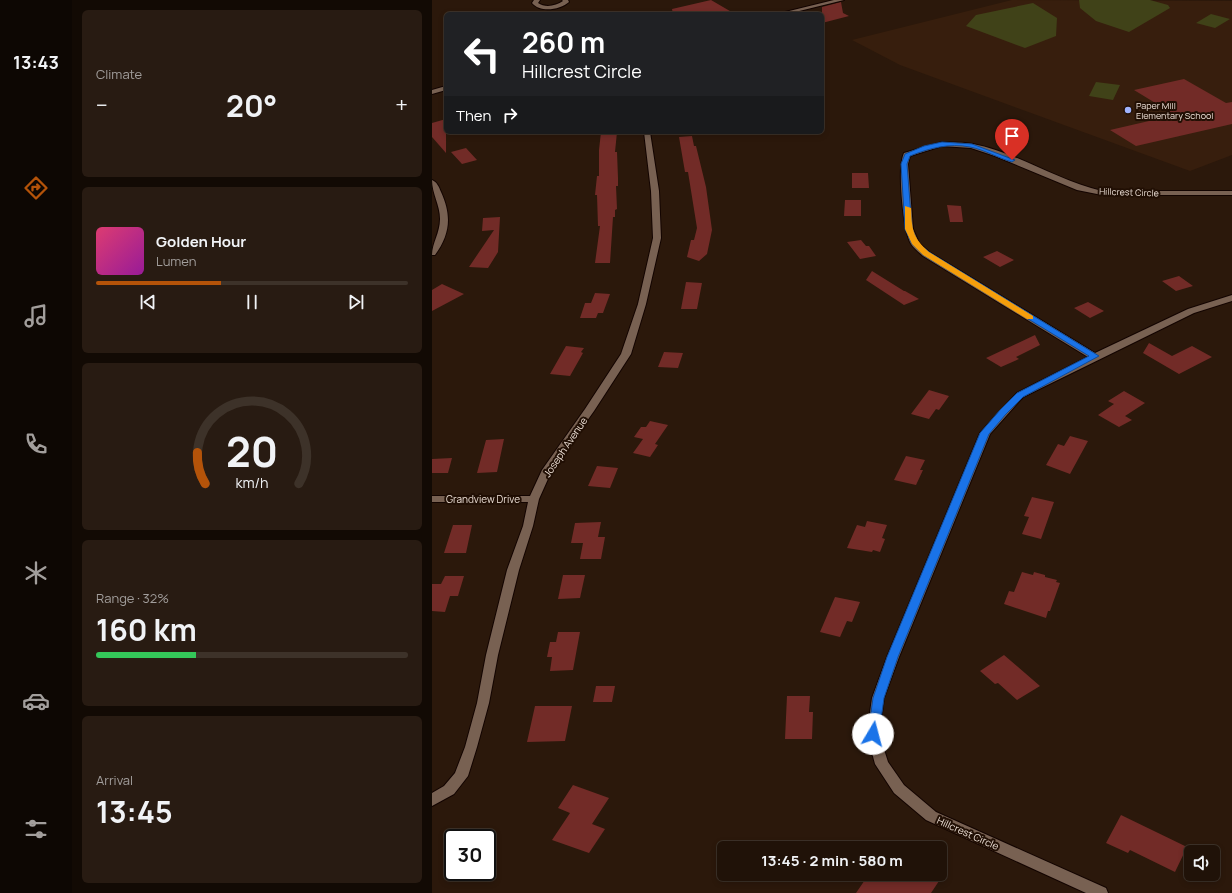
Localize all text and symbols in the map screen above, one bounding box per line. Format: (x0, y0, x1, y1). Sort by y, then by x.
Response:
text: 260 m (522, 23, 605, 61)
icon: left (456, 28, 508, 80)
text: 13:43 (13, 50, 59, 74)
text: Hillcrest Circle (522, 59, 642, 83)
text: Climate (96, 65, 142, 83)
text: 20° (226, 85, 277, 126)
text: − (96, 90, 108, 120)
text: + (395, 90, 408, 120)
place label: Paper Mill Elementary School (1136, 99, 1213, 122)
icon: right (499, 104, 521, 126)
text: Then (456, 105, 491, 126)
marker: Paper Mill Elementary School (1123, 105, 1133, 115)
pin (995, 119, 1029, 160)
icon: arrive (1001, 125, 1023, 147)
icon: directions (22, 174, 50, 202)
street label: Hillcrest Circle (1099, 184, 1159, 200)
text: Golden Hour (156, 231, 246, 252)
text: Lumen (156, 252, 196, 270)
icon: previous (137, 291, 159, 313)
icon: pause (241, 291, 263, 313)
icon: next (345, 291, 367, 313)
icon: music (22, 302, 50, 330)
street label: Joseph Avenue (540, 414, 590, 480)
text: 20 (226, 423, 278, 479)
icon: phone (22, 430, 50, 458)
text: km/h (235, 473, 269, 492)
street label: Grandview Drive (446, 492, 520, 506)
icon: climate (22, 559, 50, 587)
text: Range · 32% (96, 589, 169, 607)
text: 160 km (96, 609, 197, 650)
icon: car (22, 687, 50, 715)
position arrow (852, 713, 894, 755)
text: Arrival (96, 771, 133, 789)
text: 13:45 (96, 791, 173, 832)
street label: Hillcrest Circle (935, 813, 1001, 853)
icon: filters (22, 815, 50, 843)
speed limit sign: 30 (444, 829, 496, 881)
map controls (1184, 845, 1220, 881)
button: sound (1184, 845, 1220, 881)
text: 13:45 · 2 min · 580 m (761, 850, 903, 871)

